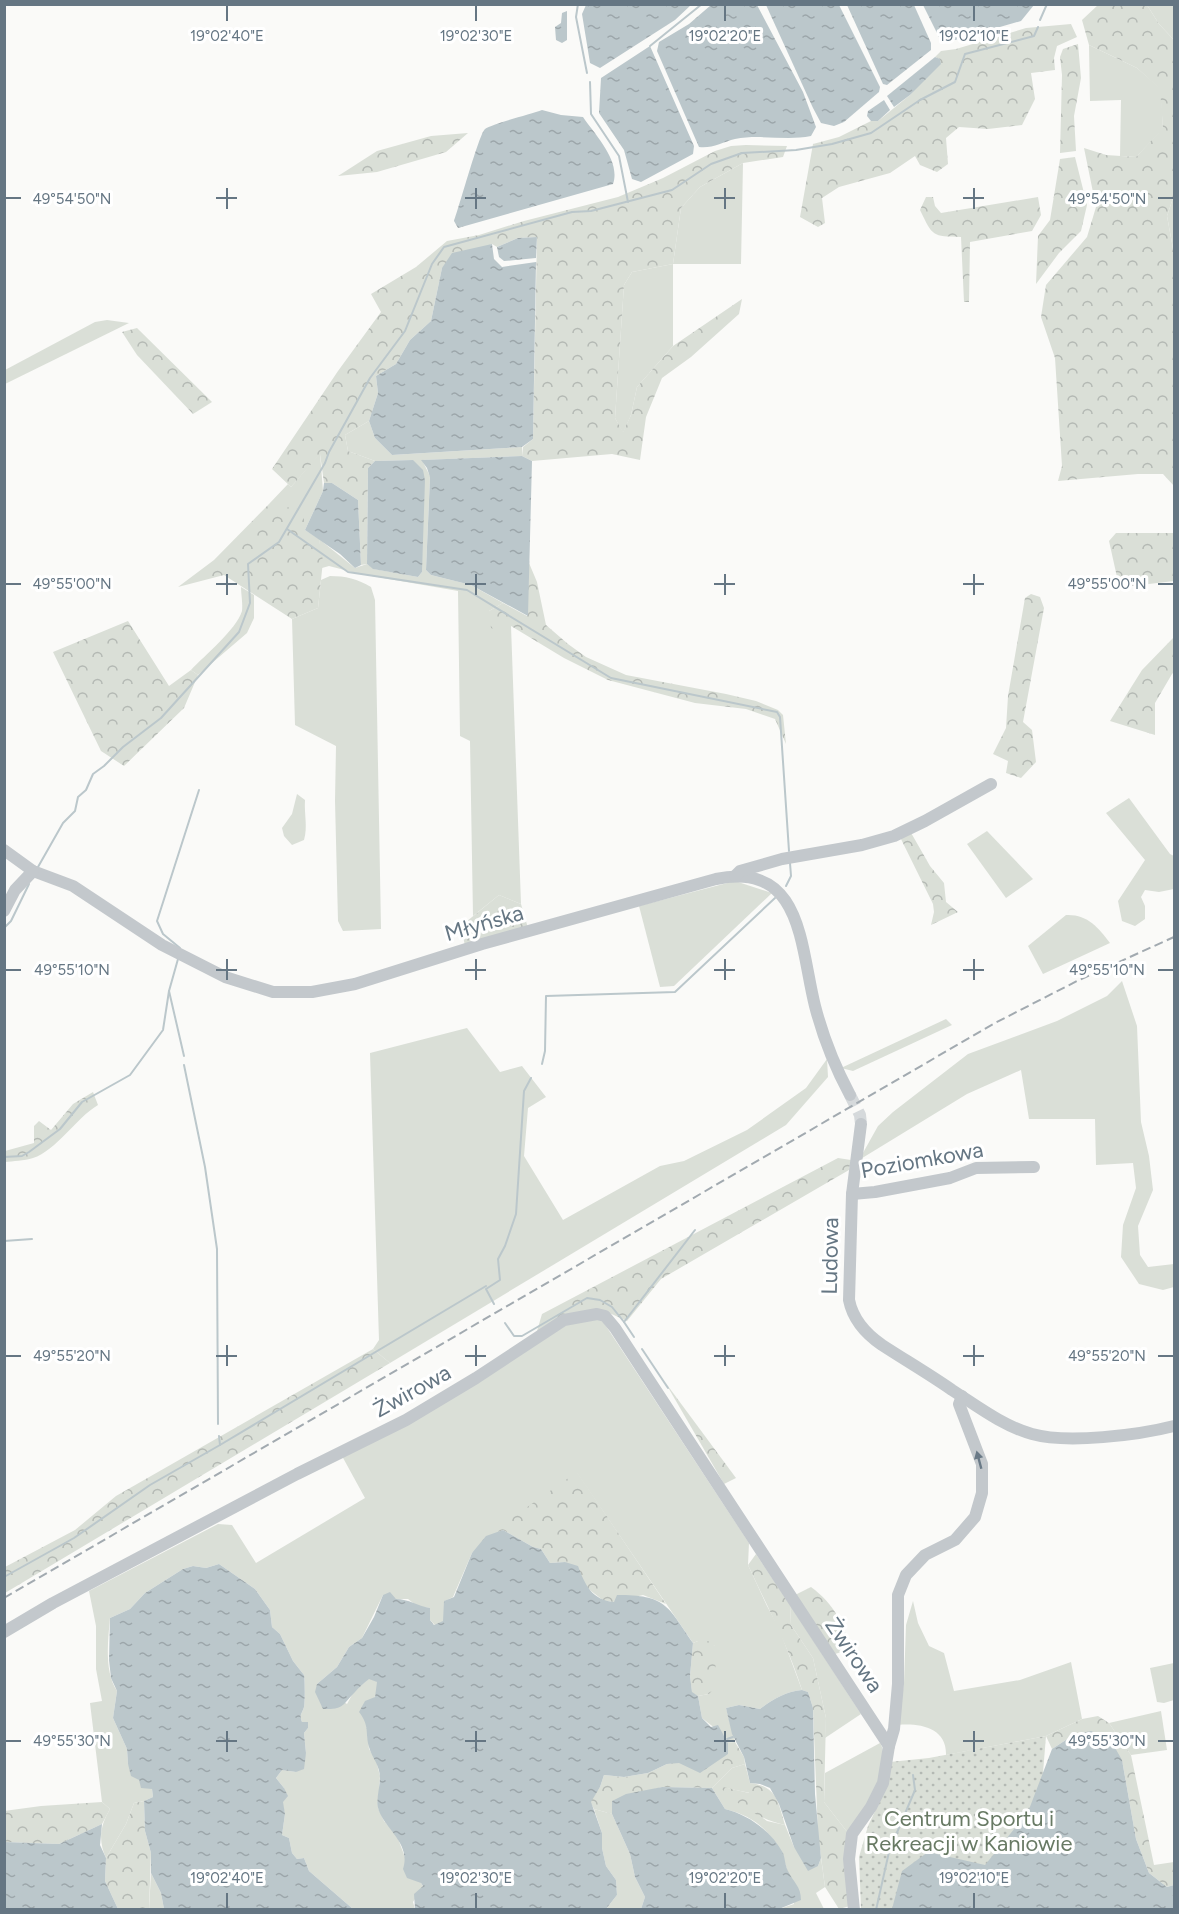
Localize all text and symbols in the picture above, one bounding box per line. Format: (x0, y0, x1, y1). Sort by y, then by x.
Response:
text: 19°02'40"E (190, 27, 264, 45)
text: 19°02'30"E (440, 27, 512, 45)
text: 19°02'20"E (689, 27, 761, 45)
text: 19°02'10"E (939, 27, 1009, 45)
text: 49°54'50"N (33, 190, 111, 208)
text: 49°54'50"N (1068, 190, 1146, 208)
text: 49°55'00"N (32, 575, 112, 593)
text: 49°55'00"N (1067, 575, 1147, 593)
street label: Młyńska (442, 899, 526, 947)
text: 49°55'10"N (34, 961, 110, 979)
text: 49°55'10"N (1069, 961, 1145, 979)
street label: Poziomkowa (859, 1136, 985, 1184)
street label: Ludowa (816, 1217, 844, 1295)
text: 49°55'20"N (33, 1347, 111, 1365)
text: 49°55'20"N (1068, 1347, 1146, 1365)
street label: Żwirowa (368, 1359, 456, 1423)
one-way arrow (974, 1451, 984, 1469)
street label: Żwirowa (819, 1612, 889, 1698)
text: 49°55'30"N (33, 1732, 111, 1750)
text: 49°55'30"N (1068, 1732, 1146, 1750)
park label: Centrum Sportu i Rekreacji w Kaniowie (866, 1805, 1072, 1857)
text: 19°02'40"E (190, 1869, 264, 1887)
text: 19°02'30"E (440, 1869, 512, 1887)
text: 19°02'20"E (689, 1869, 761, 1887)
text: 19°02'10"E (939, 1869, 1009, 1887)

